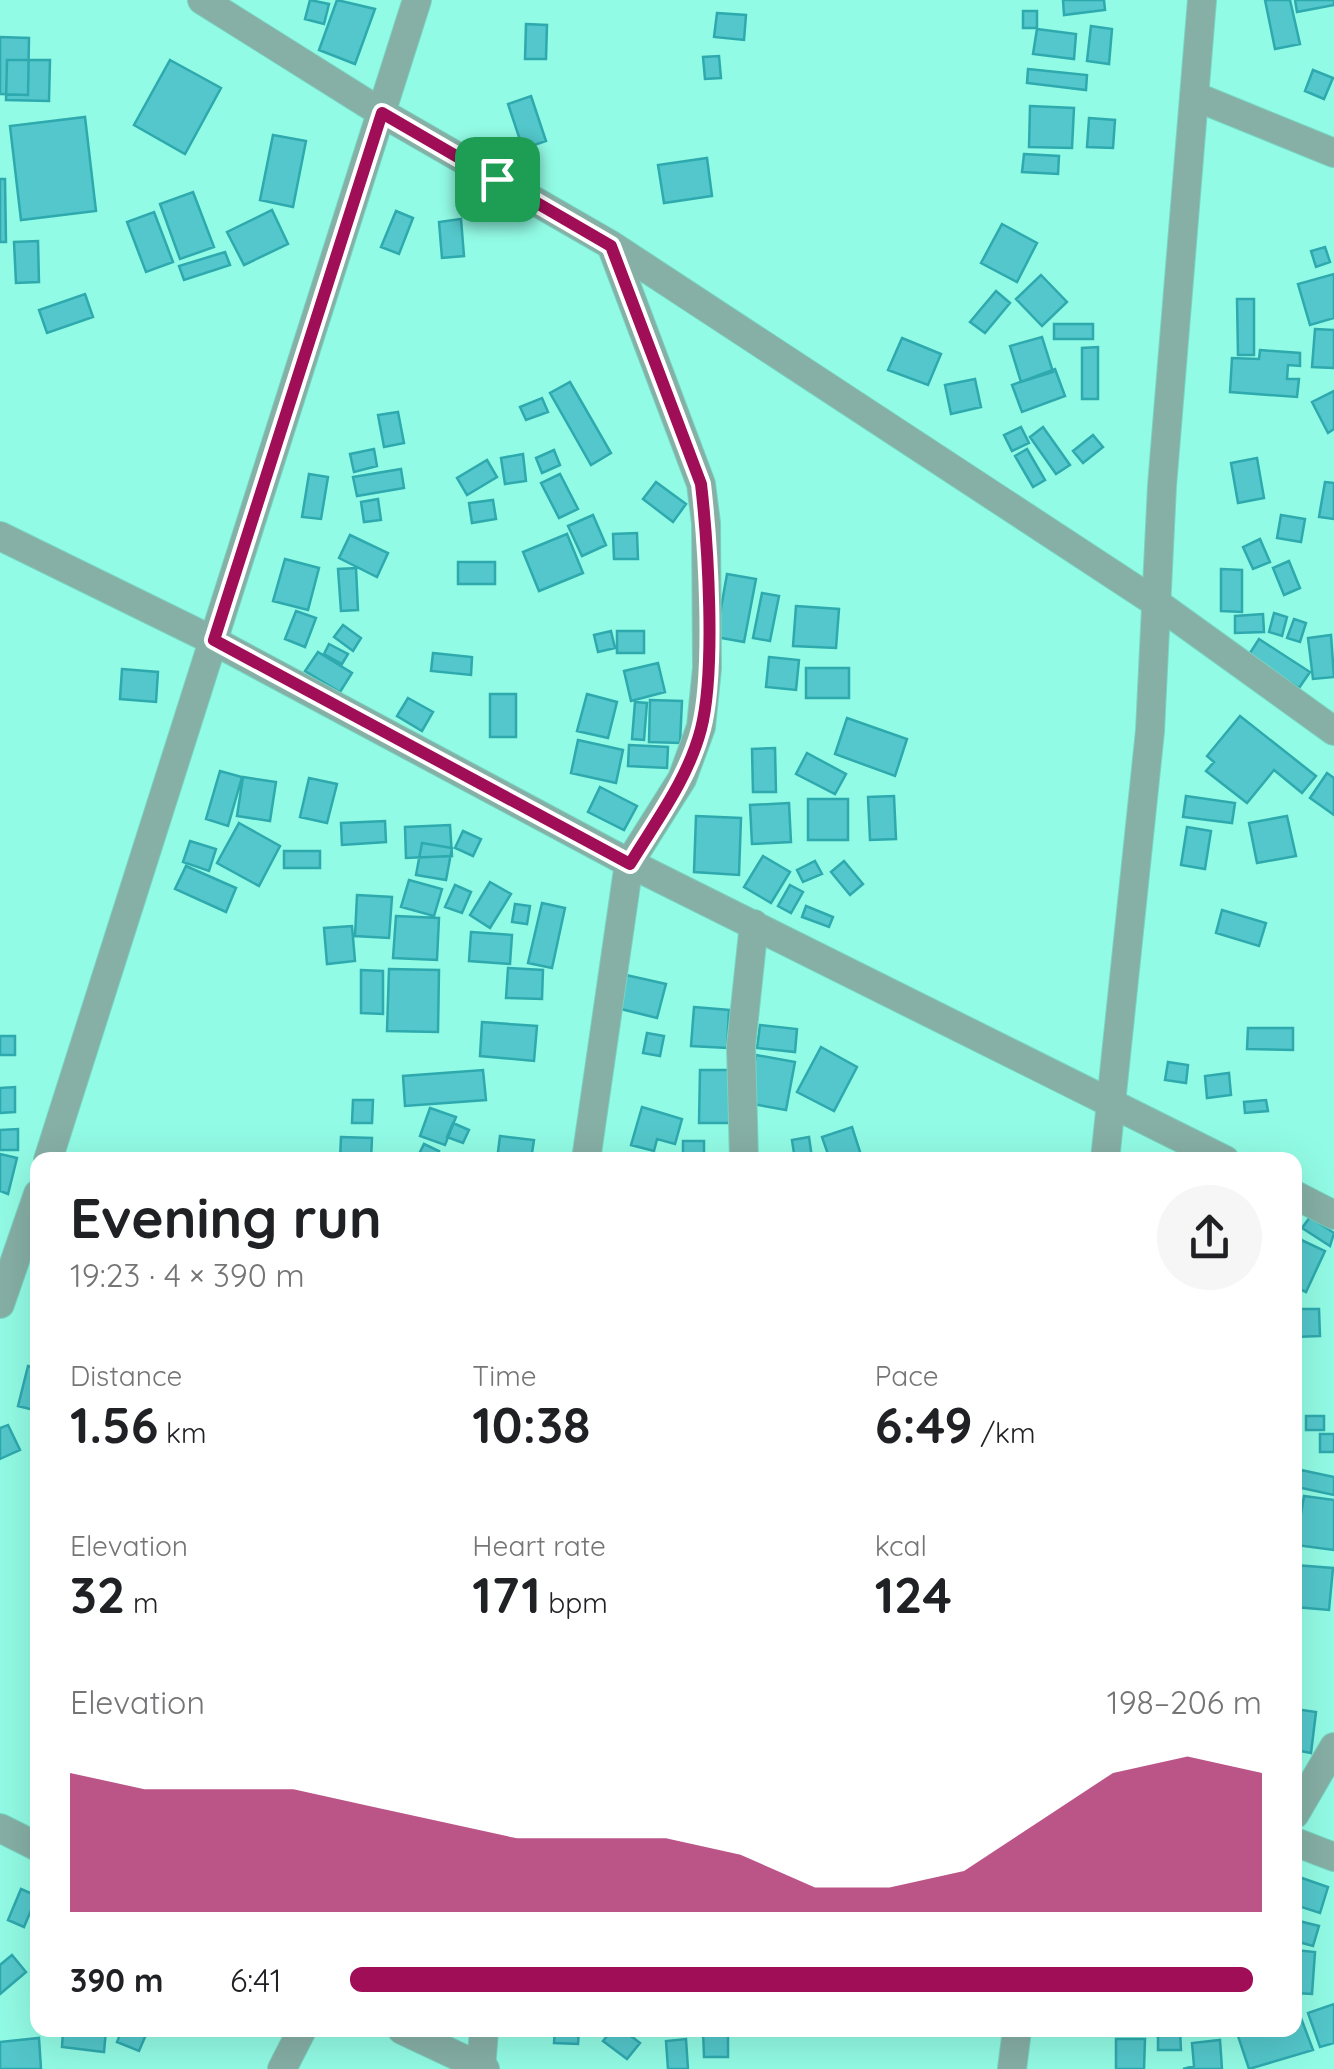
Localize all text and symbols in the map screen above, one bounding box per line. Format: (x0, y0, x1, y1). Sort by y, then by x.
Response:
pin (455, 137, 540, 222)
icon: arrive (470, 152, 525, 207)
text: Evening run (70, 1183, 382, 1252)
button: share (1157, 1185, 1262, 1290)
text: 19:23 · 4 × 390 m (70, 1255, 305, 1295)
text: Distance (70, 1358, 182, 1393)
text: Time (472, 1358, 537, 1393)
text: Pace (875, 1358, 939, 1393)
text: 1.56 (70, 1393, 158, 1456)
text: 10:38 (472, 1393, 590, 1456)
text: 6:49 (875, 1393, 973, 1456)
text: km (158, 1415, 207, 1450)
text: /km (973, 1415, 1036, 1450)
text: Elevation (70, 1528, 188, 1563)
text: Heart rate (472, 1528, 606, 1563)
text: kcal (875, 1528, 927, 1563)
text: 32 (70, 1563, 125, 1626)
text: 171 (472, 1563, 541, 1626)
text: 124 (875, 1563, 952, 1626)
text: m (125, 1585, 159, 1620)
text: bpm (541, 1585, 608, 1620)
text: Elevation (70, 1682, 205, 1722)
text: 198–206 m (1107, 1682, 1262, 1722)
text: 390 m (70, 1960, 163, 2000)
text: 6:41 (230, 1960, 282, 2000)

